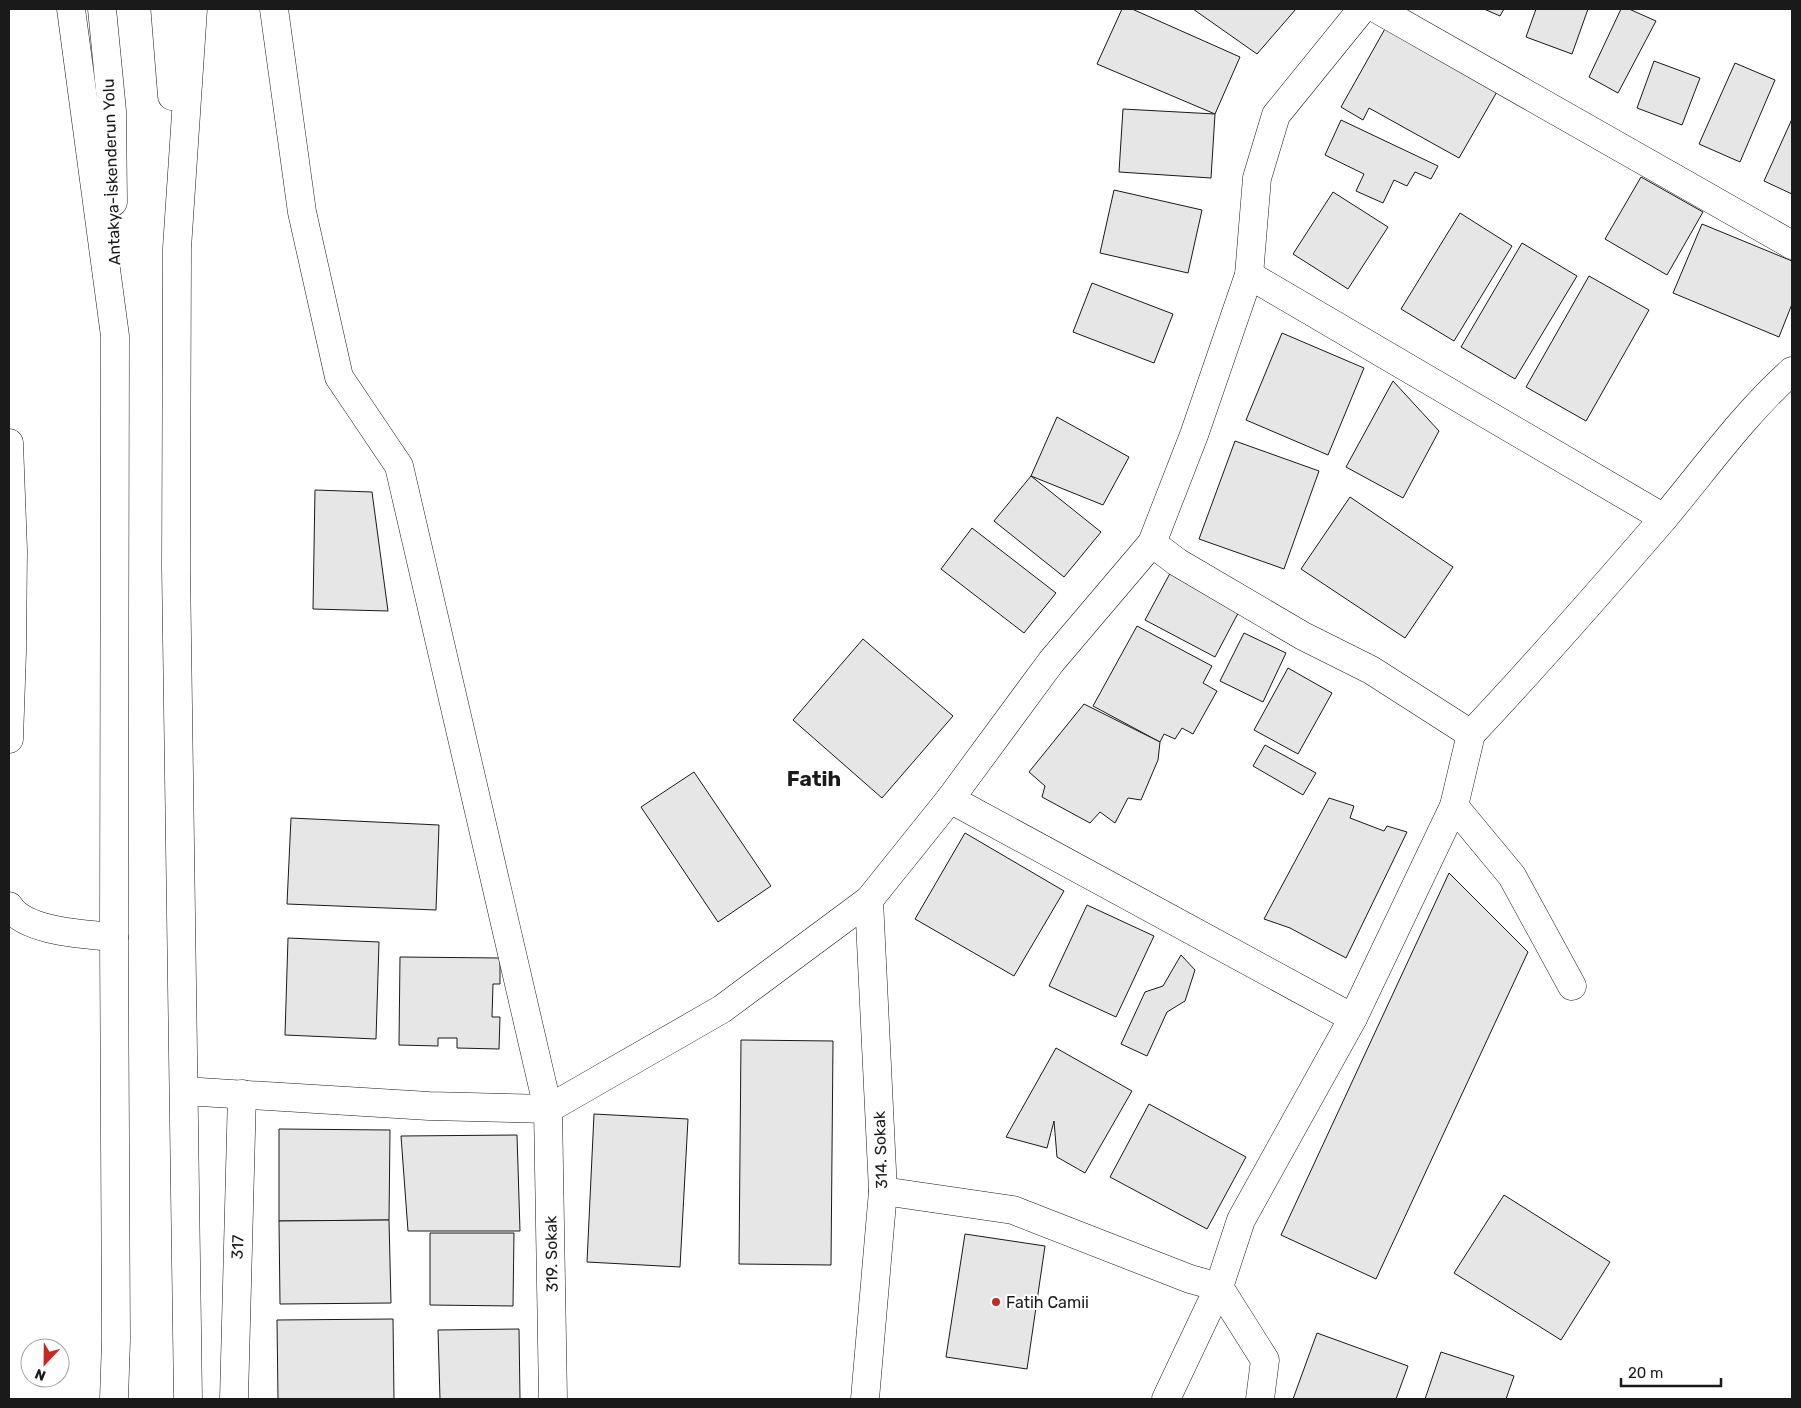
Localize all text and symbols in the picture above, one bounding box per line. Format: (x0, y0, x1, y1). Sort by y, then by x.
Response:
street label: Antakya-İskenderun Yolu (99, 78, 124, 266)
district label: Fatih (787, 766, 841, 791)
street label: 314. Sokak (870, 1110, 891, 1189)
street label: 319. Sokak (541, 1215, 562, 1293)
street label: 317 (228, 1234, 247, 1260)
place label: Fatih Camii (1006, 1293, 1089, 1312)
marker: Fatih Camii (990, 1296, 1002, 1308)
north arrow (20, 1338, 70, 1388)
scale bar (1621, 1356, 1721, 1388)
text: 20 m (1628, 1364, 1663, 1382)
text: N (32, 1365, 48, 1384)

